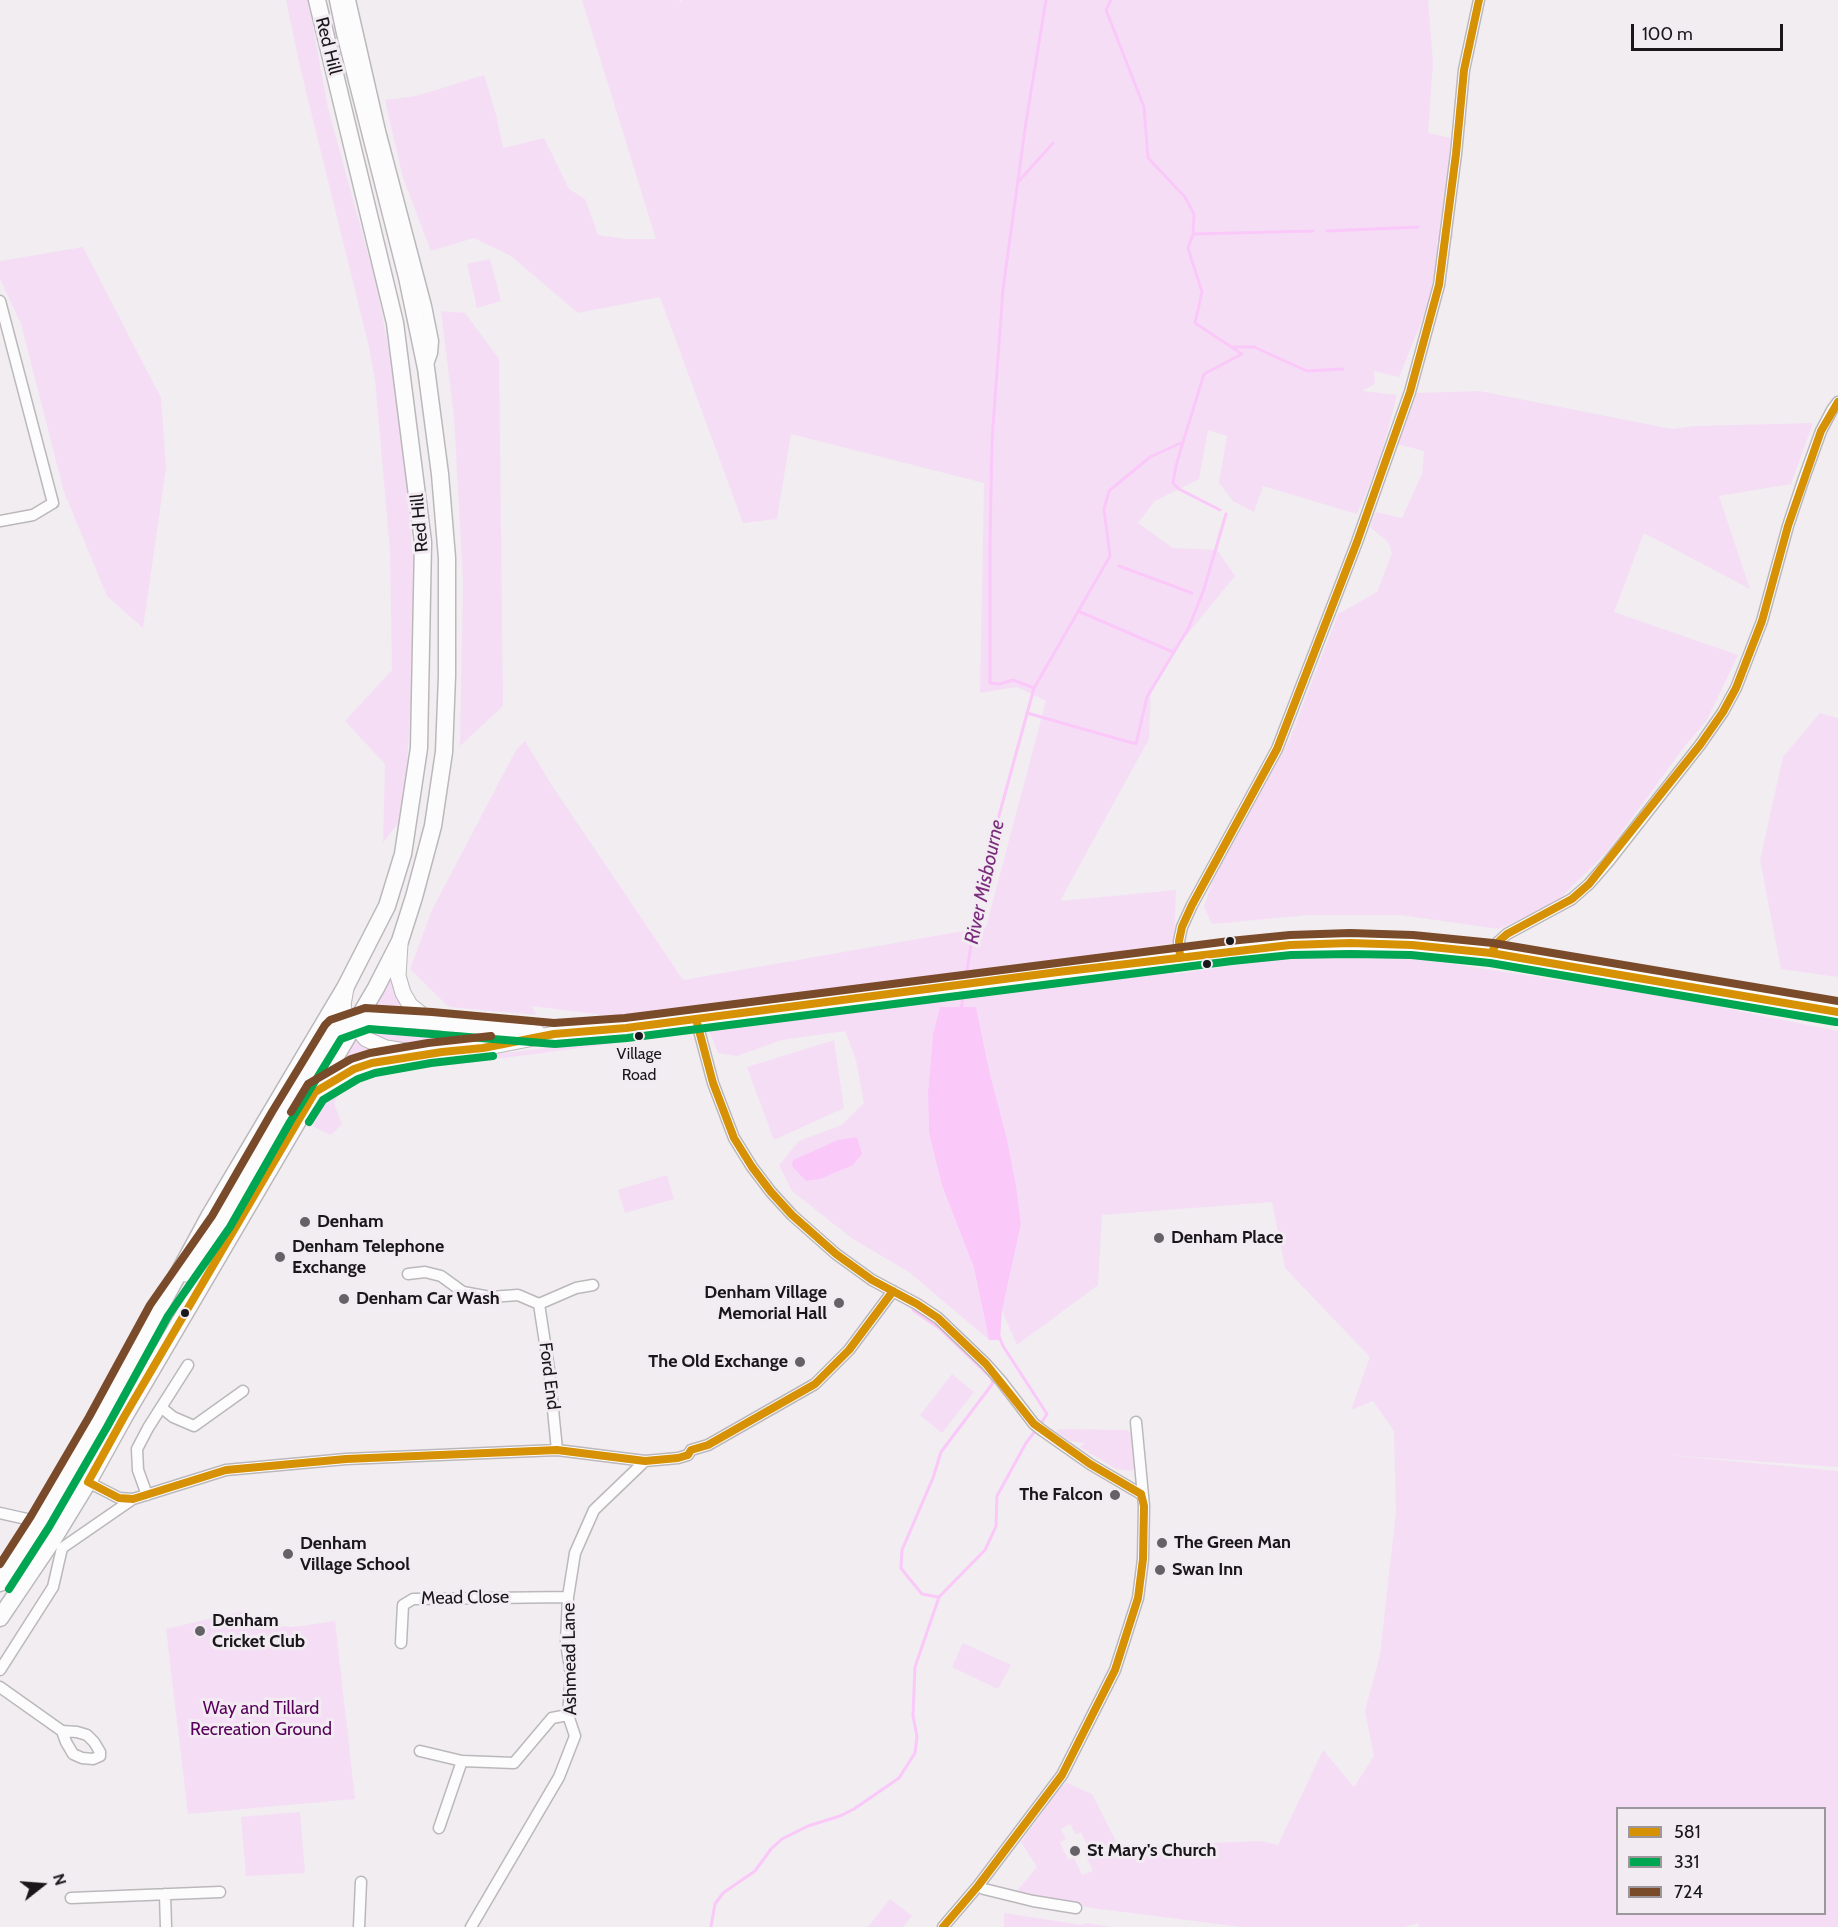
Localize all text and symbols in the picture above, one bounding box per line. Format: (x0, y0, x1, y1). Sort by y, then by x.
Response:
scale bar (1634, 12, 1786, 50)
street label: Red Hill (310, 15, 346, 77)
text: 100 m (1642, 23, 1693, 45)
street label: Red Hill (407, 493, 433, 553)
water label: River Misbourne (960, 818, 1010, 946)
unlabelled marker (1224, 935, 1236, 947)
unlabelled marker (1201, 958, 1213, 970)
marker: Village Road (633, 1030, 645, 1042)
place label: Village Road (616, 1044, 662, 1082)
place label: Denham (317, 1211, 384, 1233)
marker: Denham (298, 1215, 312, 1229)
place label: Denham Place (1171, 1227, 1283, 1249)
marker: Denham Place (1152, 1231, 1166, 1245)
place label: Denham Telephone Exchange (292, 1236, 444, 1278)
marker: Denham Telephone Exchange (273, 1250, 287, 1264)
place label: Denham Village Memorial Hall (704, 1282, 827, 1324)
place label: Denham Car Wash (356, 1288, 500, 1310)
marker: Denham Car Wash (337, 1292, 351, 1306)
marker: Denham Village Memorial Hall (832, 1296, 846, 1310)
unlabelled marker (179, 1307, 191, 1319)
street label: Ford End (534, 1341, 564, 1411)
place label: The Old Exchange (648, 1351, 788, 1373)
marker: The Old Exchange (793, 1355, 807, 1369)
place label: The Falcon (1019, 1484, 1103, 1506)
marker: The Falcon (1108, 1488, 1122, 1502)
place label: The Green Man (1174, 1532, 1291, 1554)
place label: Denham Village School (300, 1533, 410, 1576)
marker: The Green Man (1155, 1536, 1169, 1550)
marker: Denham Village School (281, 1547, 295, 1561)
place label: Swan Inn (1172, 1559, 1243, 1581)
marker: Swan Inn (1153, 1563, 1167, 1577)
street label: Mead Close (421, 1586, 509, 1610)
street label: Ashmead Lane (558, 1602, 582, 1716)
place label: Denham Cricket Club (212, 1610, 305, 1652)
marker: Denham Cricket Club (193, 1624, 207, 1638)
park label: Way and Tillard Recreation Ground (190, 1698, 332, 1740)
legend (1616, 1807, 1826, 1915)
text: 581 (1674, 1821, 1701, 1843)
place label: St Mary's Church (1087, 1840, 1216, 1862)
marker: St Mary's Church (1068, 1844, 1082, 1858)
text: 331 (1674, 1851, 1699, 1873)
north arrow (12, 1855, 72, 1915)
text: N (49, 1871, 70, 1888)
text: 724 (1674, 1881, 1703, 1903)

